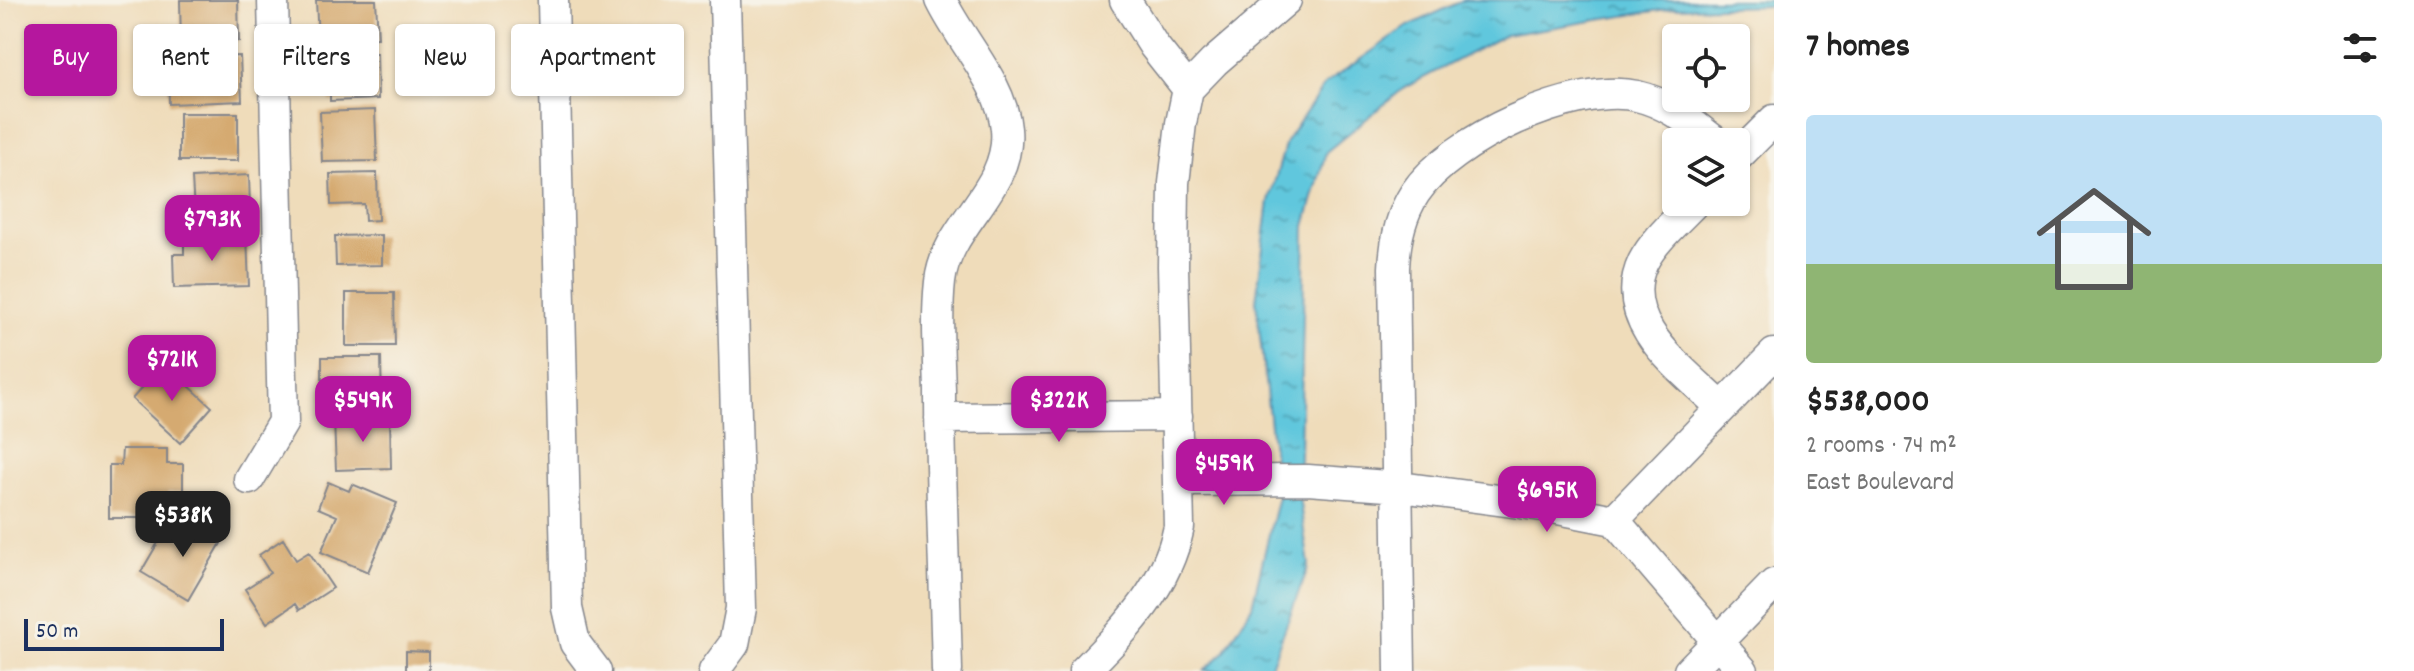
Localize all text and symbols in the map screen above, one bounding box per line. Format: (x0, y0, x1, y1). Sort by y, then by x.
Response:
chip: Buy (24, 24, 117, 96)
chip: Rent (133, 24, 238, 96)
chip: Filters (254, 24, 379, 96)
chip: New (395, 24, 495, 96)
chip: Apartment (511, 24, 684, 96)
map controls (1662, 24, 1750, 216)
button: locate (1662, 24, 1750, 112)
text: 7 homes (1806, 24, 1910, 73)
icon: filters (2338, 26, 2382, 70)
button: layers (1662, 128, 1750, 216)
icon: home (2022, 167, 2166, 311)
pin: $793K (156, 195, 268, 263)
text: $793K (183, 202, 241, 239)
pin: $721K (116, 335, 228, 403)
text: $721K (146, 342, 198, 379)
pin: $549K (307, 376, 419, 444)
pin: $322K (1003, 376, 1115, 444)
text: $538,000 (1806, 379, 1930, 428)
text: $549K (333, 383, 393, 420)
text: $322K (1029, 383, 1089, 420)
text: 2 rooms · 74 m² (1806, 428, 1957, 465)
pin: $459K (1168, 439, 1280, 507)
text: $459K (1194, 446, 1254, 483)
text: East Boulevard (1806, 465, 1954, 502)
pin: $695K (1491, 466, 1603, 534)
text: $695K (1516, 473, 1578, 510)
pin: $538K (127, 491, 239, 559)
text: $538K (153, 498, 213, 535)
scale bar (24, 615, 224, 651)
text: 50 m (36, 617, 78, 648)

